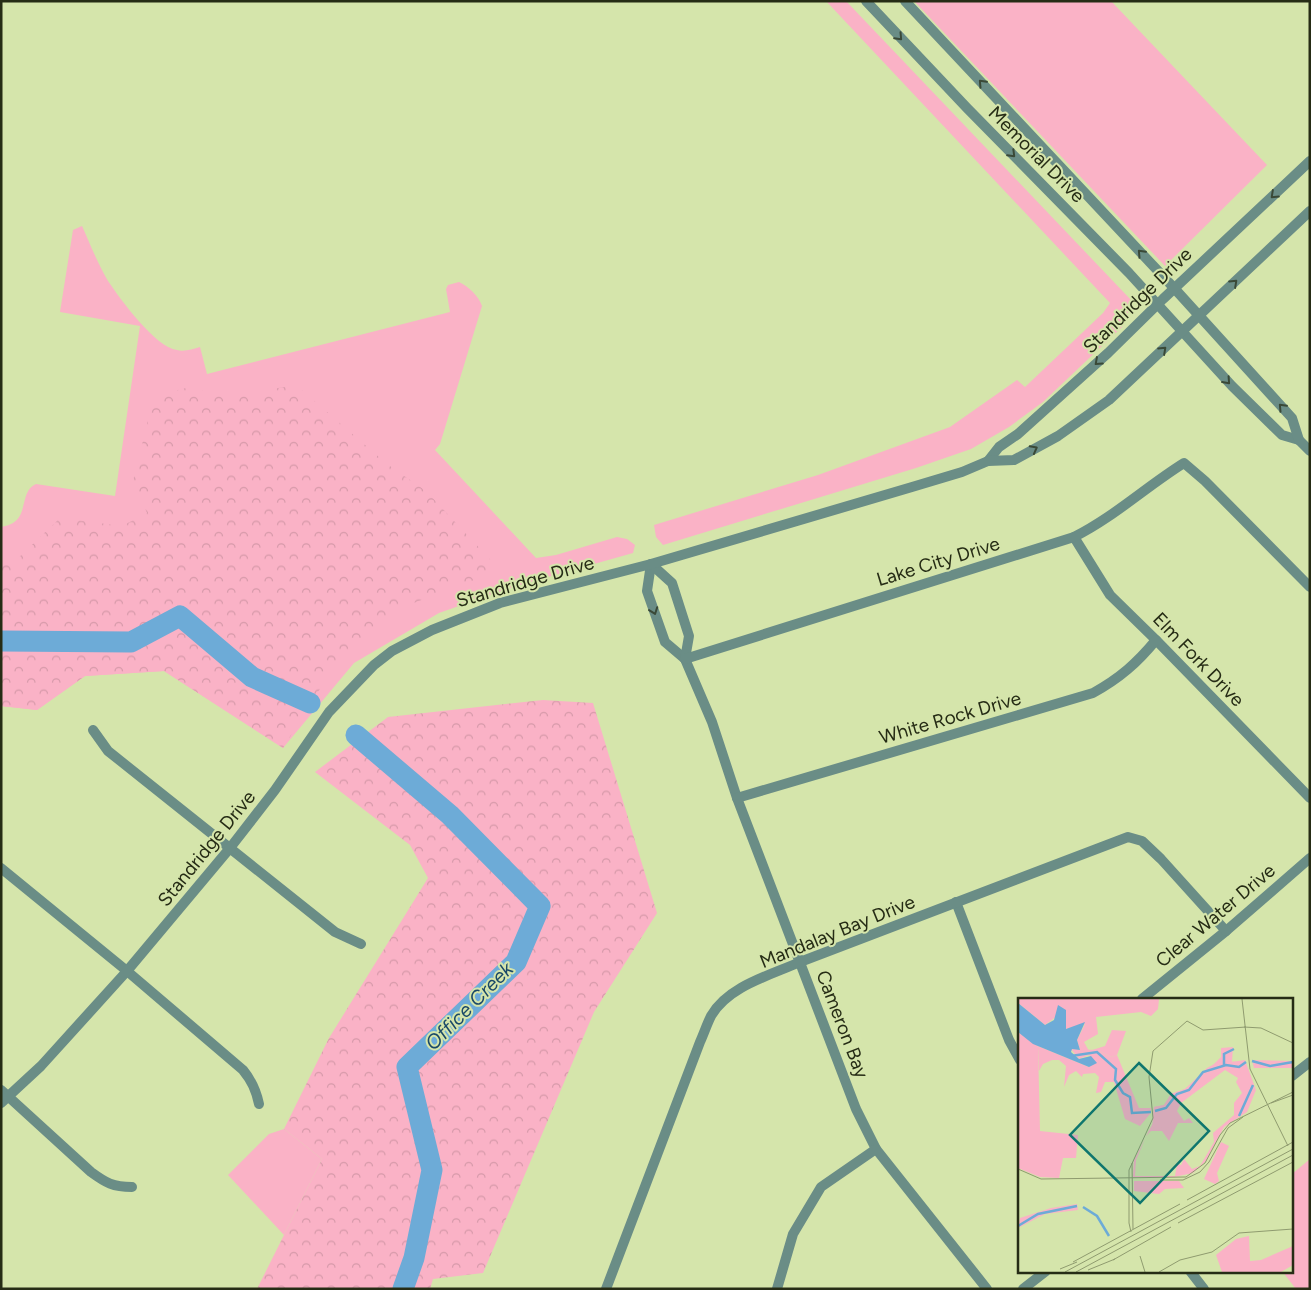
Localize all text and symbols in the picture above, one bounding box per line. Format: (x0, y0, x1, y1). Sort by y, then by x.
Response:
one-way arrow (893, 31, 902, 40)
one-way arrow (979, 80, 988, 89)
street label: Memorial Drive (984, 101, 1090, 207)
one-way arrow (1006, 148, 1015, 157)
one-way arrow (1271, 189, 1280, 198)
street label: Standridge Drive (1078, 243, 1197, 358)
one-way arrow (1138, 249, 1147, 258)
one-way arrow (1229, 280, 1238, 289)
one-way arrow (1157, 347, 1166, 356)
one-way arrow (1095, 356, 1104, 365)
one-way arrow (1221, 375, 1230, 384)
one-way arrow (1279, 404, 1288, 413)
one-way arrow (1029, 445, 1038, 455)
street label: Lake City Drive (874, 532, 1003, 591)
street label: Standridge Drive (454, 551, 597, 612)
one-way arrow (648, 606, 658, 615)
street label: Elm Fork Drive (1148, 608, 1249, 711)
street label: White Rock Drive (877, 686, 1024, 749)
street label: Standridge Drive (153, 786, 260, 911)
street label: Clear Water Drive (1151, 859, 1280, 972)
street label: Mandalay Bay Drive (756, 890, 918, 973)
water label: Office Creek (420, 956, 519, 1055)
street label: Cameron Bay (811, 967, 874, 1081)
inset map (1018, 998, 1294, 1272)

